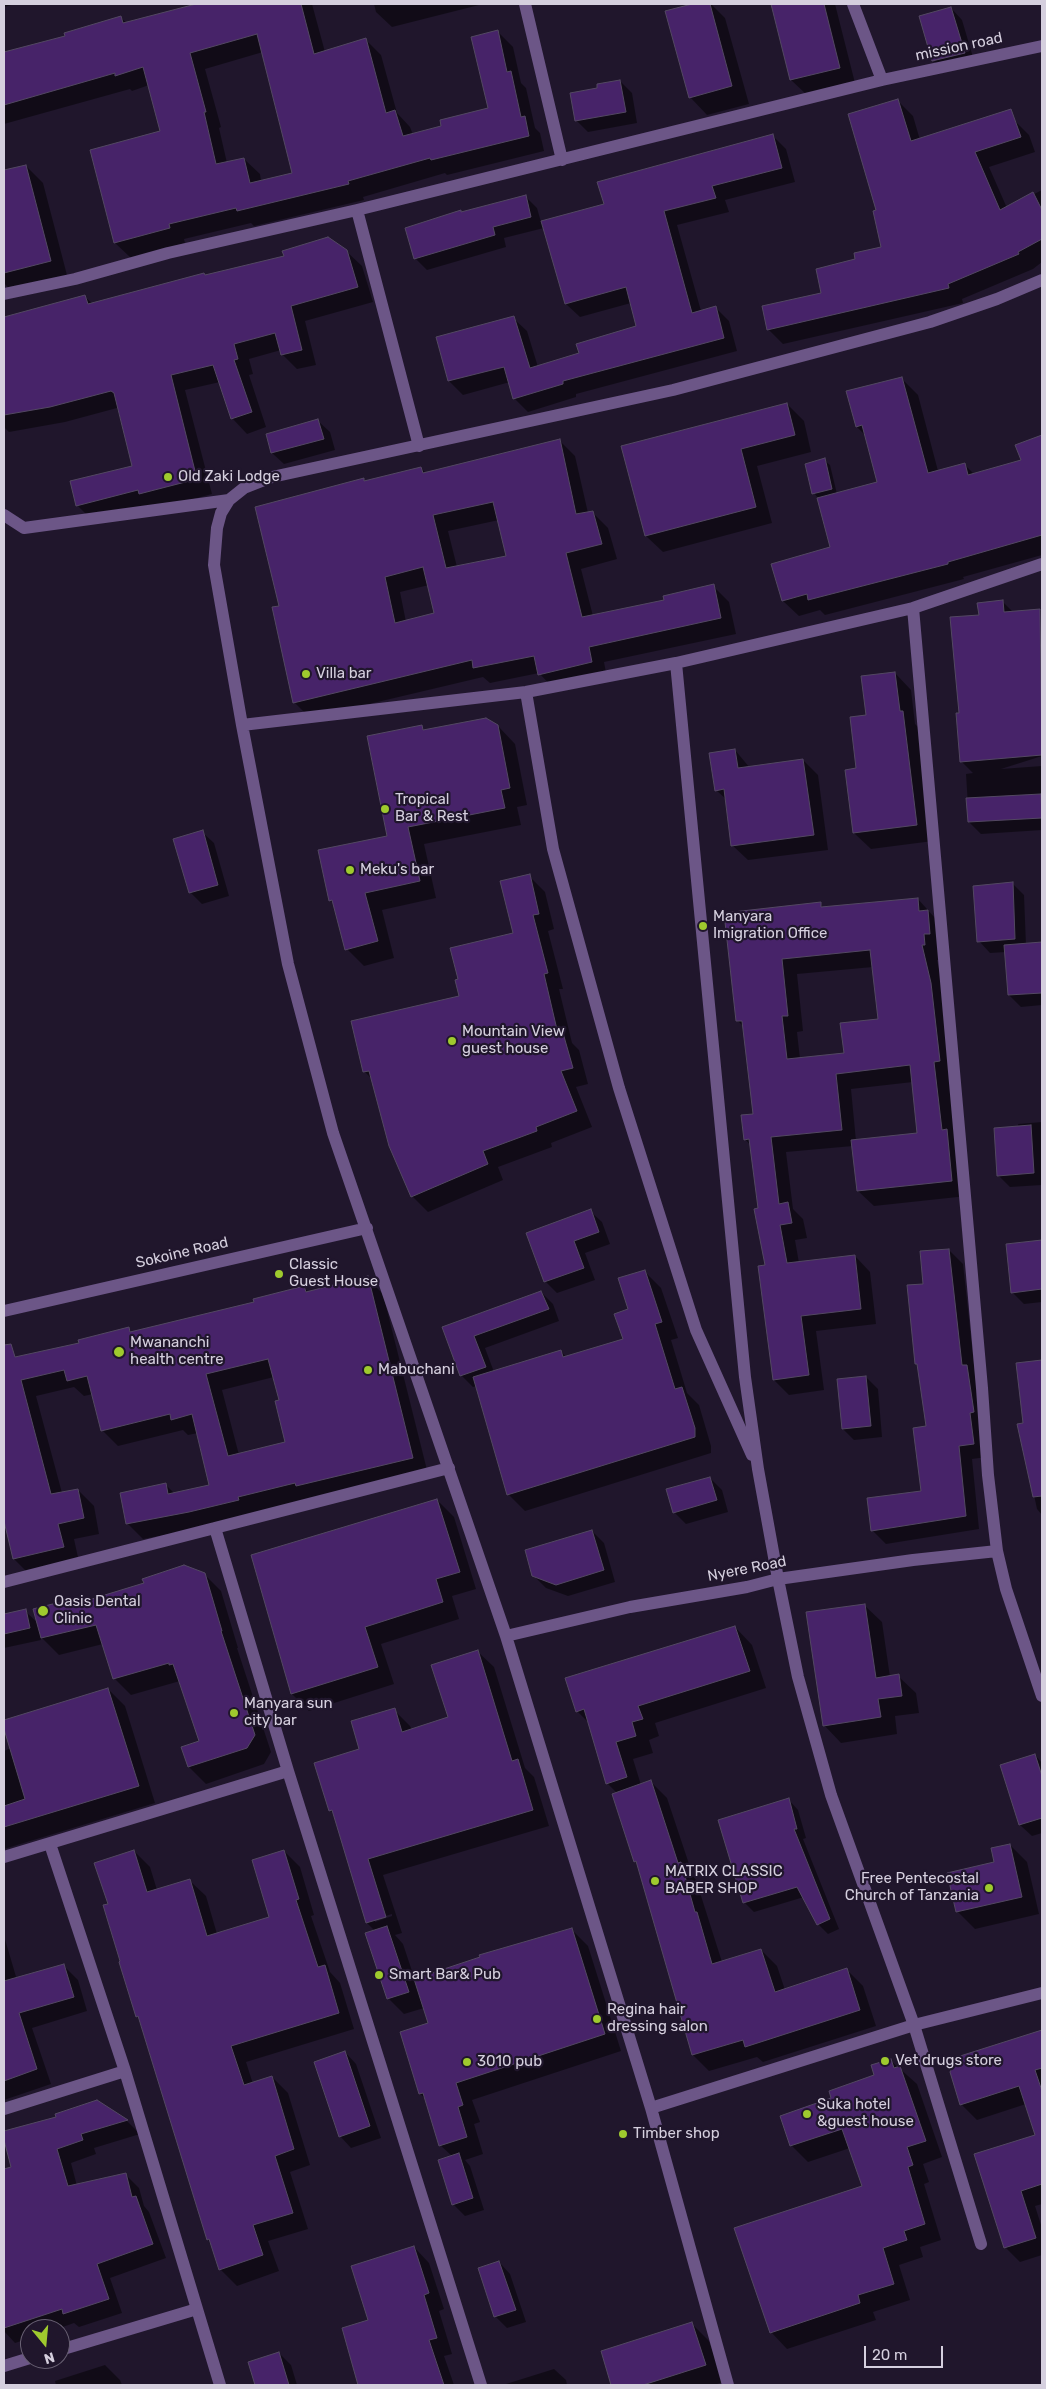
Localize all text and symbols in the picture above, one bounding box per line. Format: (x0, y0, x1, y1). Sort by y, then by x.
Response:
street label: mission road (914, 29, 1004, 65)
place label: Old Zaki Lodge (178, 468, 280, 486)
marker: Old Zaki Lodge (162, 471, 174, 483)
place label: Villa bar (316, 665, 372, 683)
marker: Villa bar (300, 668, 312, 680)
place label: Tropical Bar & Rest (395, 791, 468, 826)
marker: Tropical Bar & Rest (379, 803, 391, 815)
place label: Meku's bar (360, 861, 434, 879)
marker: Meku's bar (344, 864, 356, 876)
place label: Manyara Imigration Office (713, 908, 827, 943)
marker: Manyara Imigration Office (697, 920, 709, 932)
place label: Mountain View guest house (462, 1023, 565, 1058)
marker: Mountain View guest house (446, 1035, 458, 1047)
street label: Sokoine Road (134, 1234, 230, 1272)
place label: Classic Guest House (289, 1256, 378, 1291)
marker: Classic Guest House (273, 1268, 285, 1280)
place label: Mwananchi health centre (130, 1334, 224, 1369)
marker: Mwananchi health centre (112, 1345, 126, 1359)
place label: Mabuchani (378, 1361, 455, 1379)
marker: Mabuchani (362, 1364, 374, 1376)
street label: Nyere Road (706, 1553, 788, 1585)
place label: Oasis Dental Clinic (54, 1593, 141, 1628)
marker: Oasis Dental Clinic (36, 1604, 50, 1618)
place label: Manyara sun city bar (244, 1695, 333, 1730)
marker: Manyara sun city bar (228, 1707, 240, 1719)
place label: MATRIX CLASSIC BABER SHOP (665, 1863, 783, 1898)
place label: Free Pentecostal Church of Tanzania (845, 1870, 979, 1905)
marker: MATRIX CLASSIC BABER SHOP (649, 1875, 661, 1887)
marker: Free Pentecostal Church of Tanzania (983, 1882, 995, 1894)
place label: Smart Bar& Pub (389, 1966, 501, 1984)
marker: Smart Bar& Pub (373, 1969, 385, 1981)
place label: Regina hair dressing salon (607, 2001, 708, 2036)
marker: Regina hair dressing salon (591, 2013, 603, 2025)
place label: Vet drugs store (895, 2052, 1002, 2070)
place label: 3010 pub (477, 2053, 542, 2071)
marker: Vet drugs store (879, 2055, 891, 2067)
marker: 3010 pub (461, 2056, 473, 2068)
place label: Suka hotel &guest house (817, 2096, 914, 2131)
marker: Suka hotel &guest house (801, 2108, 813, 2120)
place label: Timber shop (633, 2125, 720, 2143)
marker: Timber shop (617, 2128, 629, 2140)
north arrow (20, 2319, 70, 2369)
scale bar (866, 2336, 945, 2368)
text: 20 m (872, 2346, 907, 2364)
text: N (42, 2348, 57, 2367)

